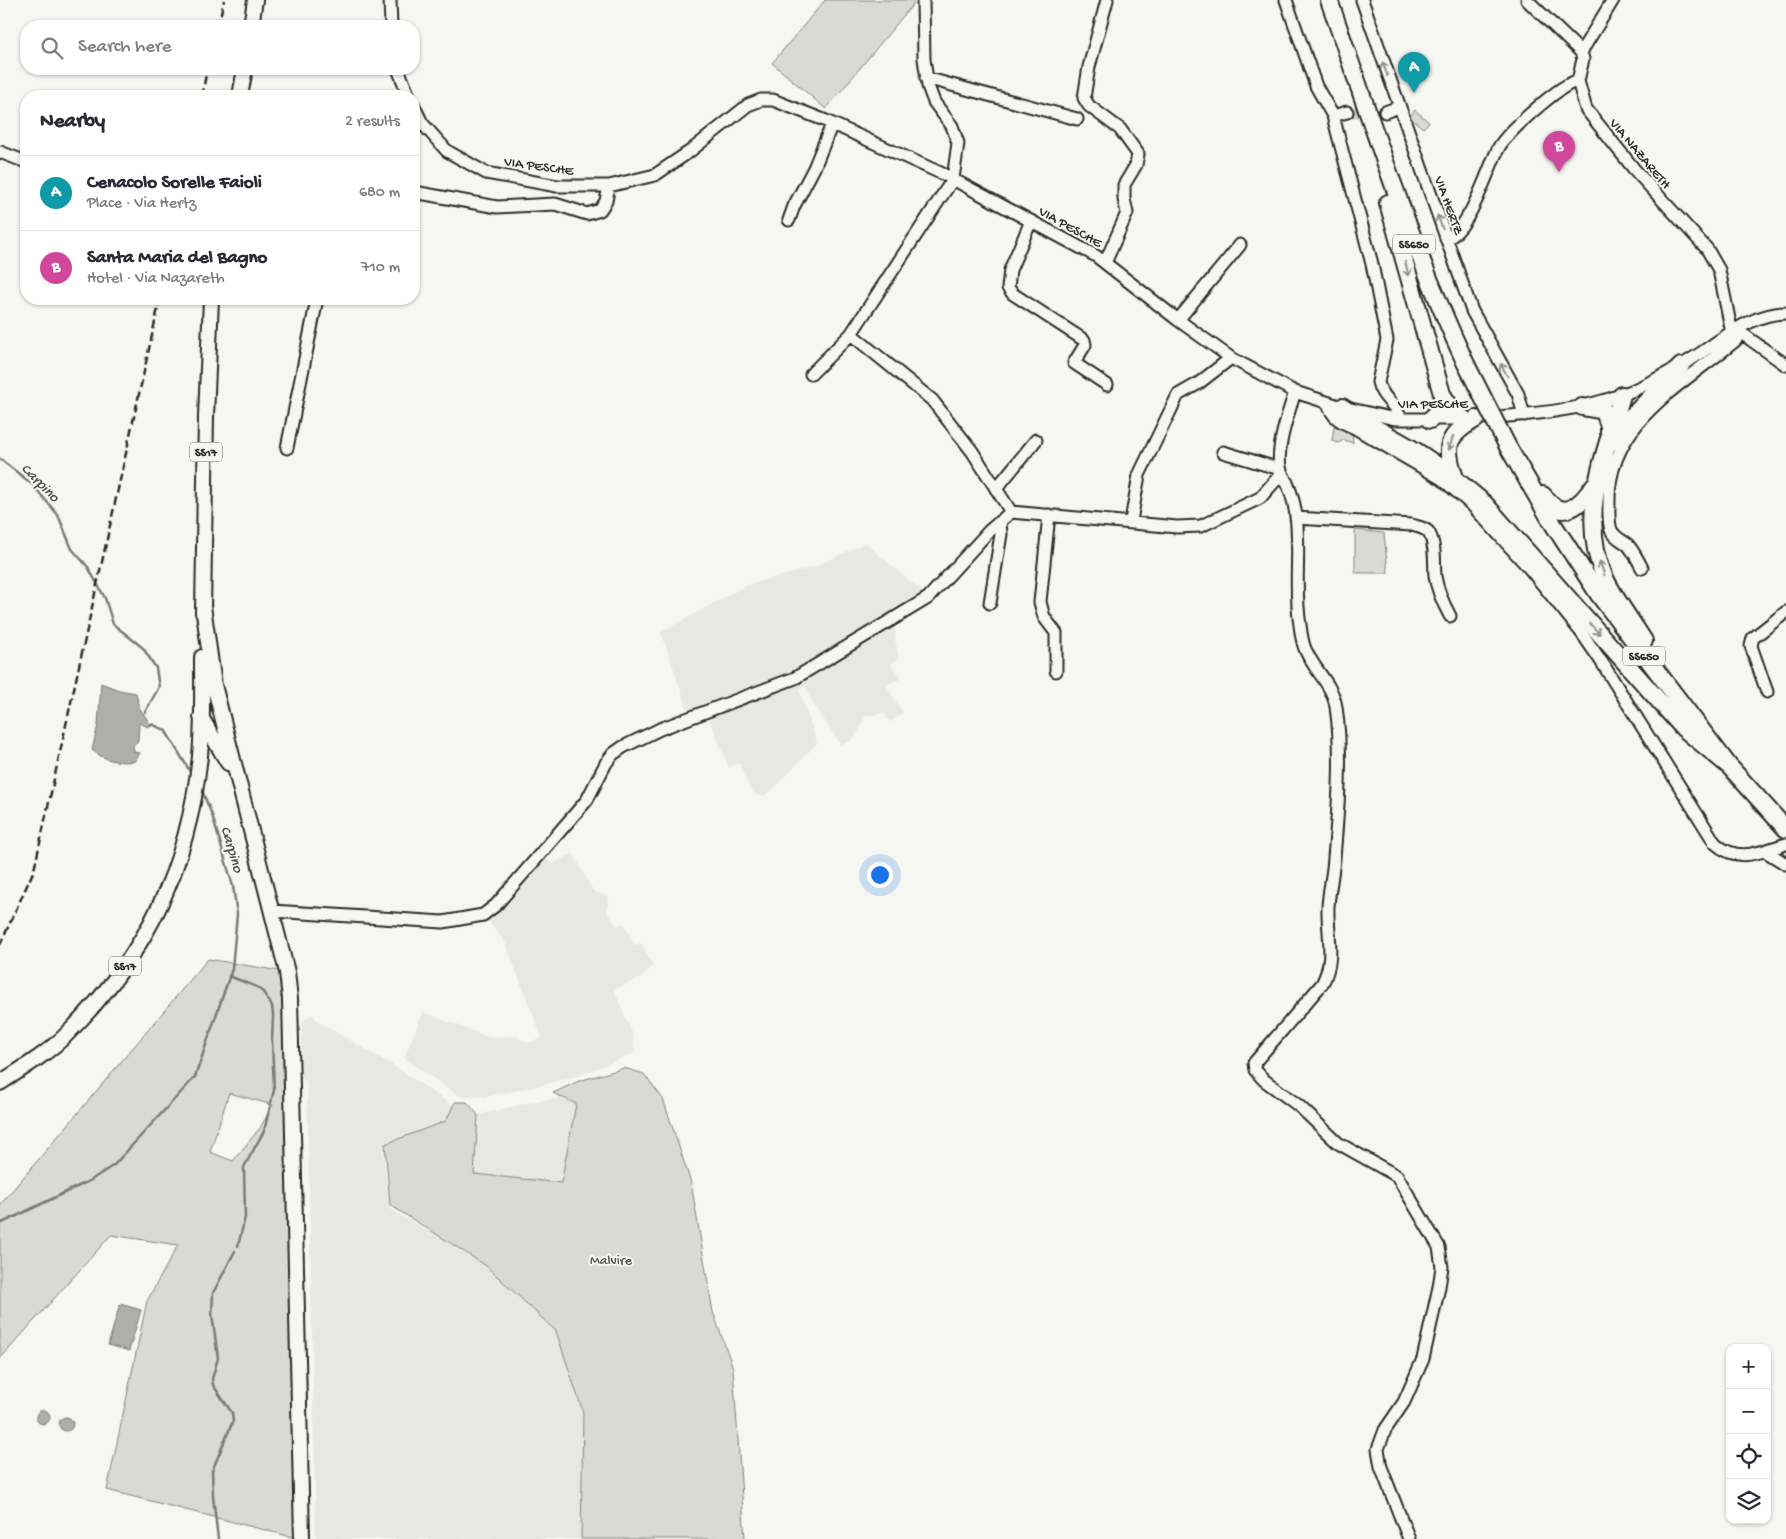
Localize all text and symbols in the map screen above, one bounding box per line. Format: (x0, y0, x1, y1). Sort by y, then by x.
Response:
search box (20, 20, 420, 75)
icon: search (38, 34, 66, 62)
text: Search here (78, 36, 172, 59)
pin: A (1398, 52, 1430, 93)
one-way arrow (1380, 61, 1389, 77)
text: Nearby (40, 110, 105, 135)
text: 2 results (345, 113, 400, 132)
street label: VIA NAZARETH (1604, 115, 1674, 194)
pin: B (1543, 131, 1575, 172)
street label: VIA PESCHE (502, 154, 576, 181)
text: Cenacolo Sorelle Faioli (87, 172, 262, 195)
street label: VIA HERTZ (1429, 173, 1466, 238)
text: A (51, 184, 61, 203)
text: 680 m (359, 184, 400, 203)
text: Place · Via Hertz (87, 195, 196, 214)
street label: VIA PESCHE (1034, 203, 1106, 253)
one-way arrow (1435, 215, 1444, 230)
road number: SS650 (1393, 234, 1435, 253)
text: Santa Maria del Bagno (87, 247, 267, 270)
text: B (52, 259, 60, 278)
text: 710 m (361, 259, 400, 278)
one-way arrow (1402, 260, 1412, 276)
text: Hotel · Via Nazareth (87, 270, 225, 289)
one-way arrow (1499, 364, 1509, 378)
street label: VIA PESCHE (1397, 397, 1469, 414)
one-way arrow (1445, 435, 1455, 451)
road number: SS17 (190, 442, 222, 462)
water label: Carpino (16, 460, 64, 507)
one-way arrow (1597, 561, 1606, 577)
one-way arrow (1589, 622, 1601, 635)
road number: SS650 (1623, 646, 1665, 666)
water label: Carpino (216, 824, 247, 876)
your location (867, 862, 893, 888)
road number: SS17 (109, 956, 141, 976)
park label: Malvire (590, 1253, 633, 1270)
map controls (1726, 1344, 1771, 1524)
button: + (1726, 1344, 1771, 1389)
button: − (1726, 1389, 1771, 1434)
button: locate (1726, 1434, 1771, 1479)
button: layers (1726, 1479, 1771, 1524)

